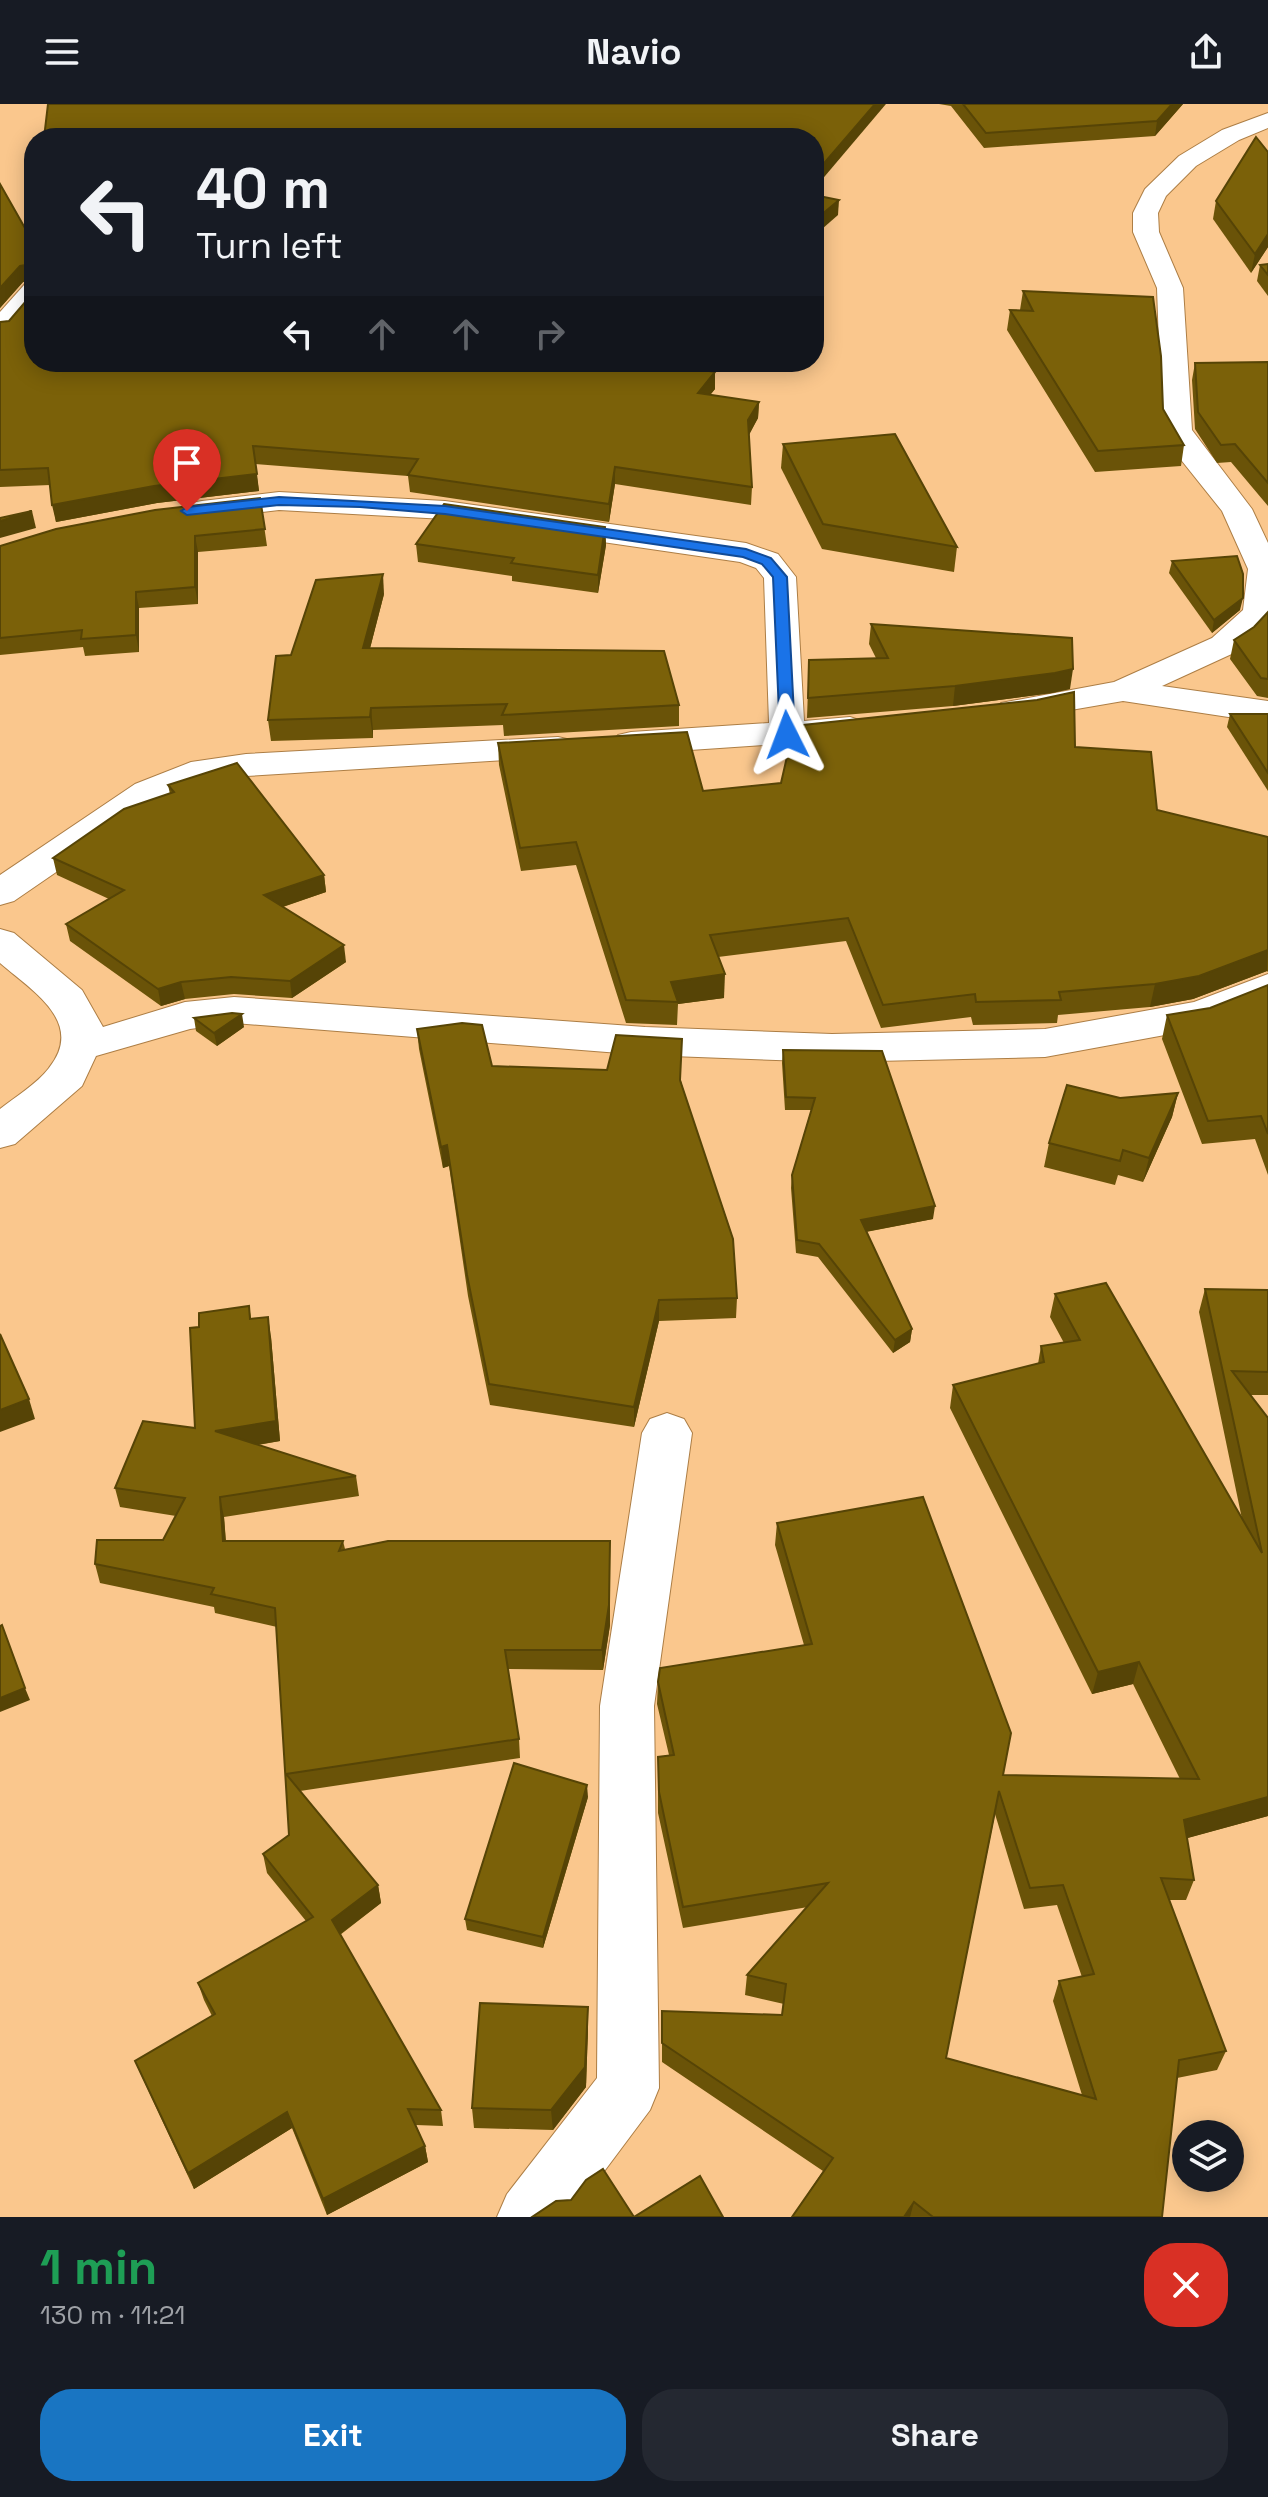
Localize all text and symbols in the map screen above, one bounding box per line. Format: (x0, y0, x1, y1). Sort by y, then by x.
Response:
text: Navio (586, 29, 682, 75)
icon: menu (40, 30, 84, 74)
icon: share (1184, 30, 1228, 74)
text: 40 m (196, 153, 330, 224)
icon: left (64, 160, 168, 264)
text: Turn left (196, 223, 343, 269)
icon: left (276, 312, 320, 356)
icon: ahead (360, 312, 404, 356)
icon: ahead (444, 312, 488, 356)
icon: right (528, 312, 572, 356)
pin (153, 429, 221, 511)
icon: arrive (165, 441, 209, 485)
position arrow (745, 693, 829, 777)
map controls (1172, 2120, 1244, 2192)
button: layers (1172, 2120, 1244, 2192)
text: 1 min (40, 2237, 157, 2298)
button: close (1144, 2243, 1228, 2327)
text: 130 m · 11:21 (40, 2298, 185, 2332)
button: Exit (40, 2389, 626, 2481)
button: Share (642, 2389, 1228, 2481)

